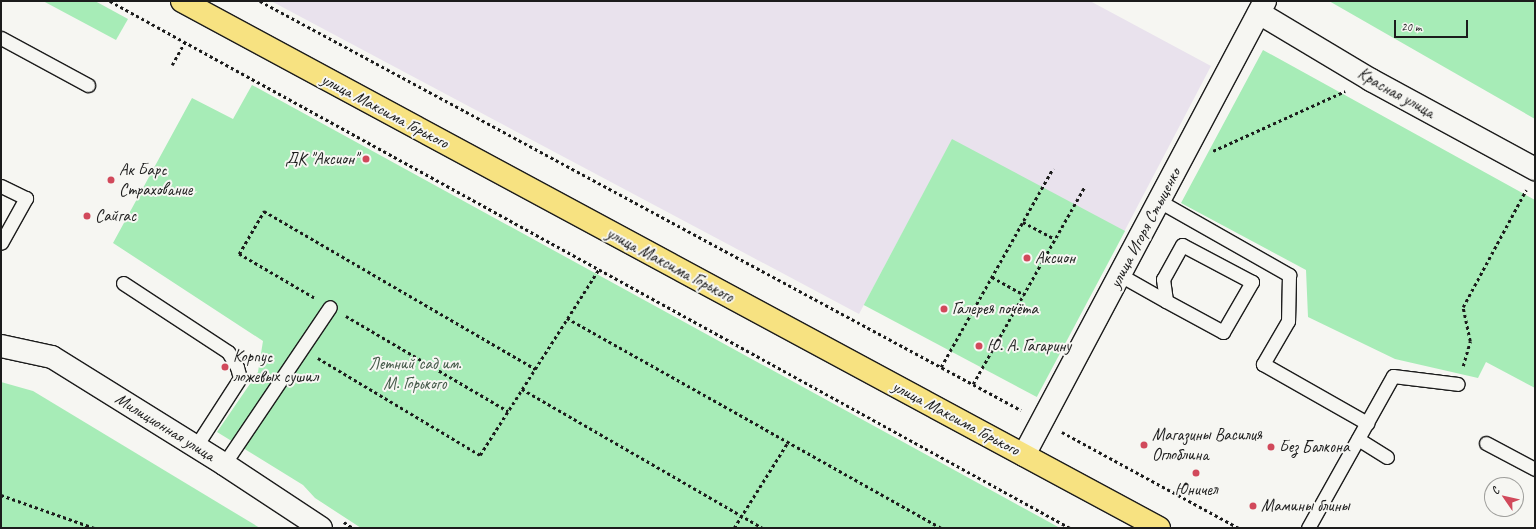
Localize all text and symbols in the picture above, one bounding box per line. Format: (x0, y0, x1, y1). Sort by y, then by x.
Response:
scale bar (1396, 12, 1470, 38)
text: 20 m (1401, 19, 1421, 35)
street label: Красная улица (1354, 63, 1438, 123)
street label: улица Максима Горького (319, 69, 451, 153)
place label: ДК "Аксион" (285, 149, 358, 169)
marker: ДК "Аксион" (361, 154, 371, 164)
place label: Ак Барс Страхование (119, 160, 192, 200)
street label: улица Игоря Стыценко (1105, 165, 1185, 291)
marker: Ак Барс Страхование (106, 175, 116, 185)
place label: Сайгас (95, 206, 136, 226)
marker: Сайгас (82, 211, 92, 221)
street label: улица Максима Горького (604, 223, 736, 307)
place label: Аксион (1035, 248, 1075, 268)
marker: Аксион (1022, 253, 1032, 263)
place label: Галерея почёта (952, 299, 1039, 319)
marker: Галерея почёта (939, 304, 949, 314)
place label: Ю. А. Гагарину (987, 336, 1071, 356)
marker: Ю. А. Гагарину (974, 341, 984, 351)
place label: Корпус ложевых сушил (233, 347, 317, 387)
park label: Летний сад им. М. Горького (369, 354, 461, 394)
marker: Корпус ложевых сушил (220, 362, 230, 372)
street label: улица Максима Горького (890, 376, 1022, 460)
street label: Милиционная улица (111, 388, 219, 466)
place label: Магазины Василия Оглоблина (1152, 425, 1262, 465)
place label: Без Балкона (1279, 437, 1351, 457)
marker: Магазины Василия Оглоблина (1139, 440, 1149, 450)
marker: Без Балкона (1266, 442, 1276, 452)
marker: Юничел (1191, 468, 1201, 478)
north arrow (1484, 477, 1524, 517)
place label: Юничел (1175, 480, 1217, 500)
text: С (1488, 485, 1502, 497)
place label: Мамины блины (1261, 496, 1350, 516)
marker: Мамины блины (1248, 501, 1258, 511)

